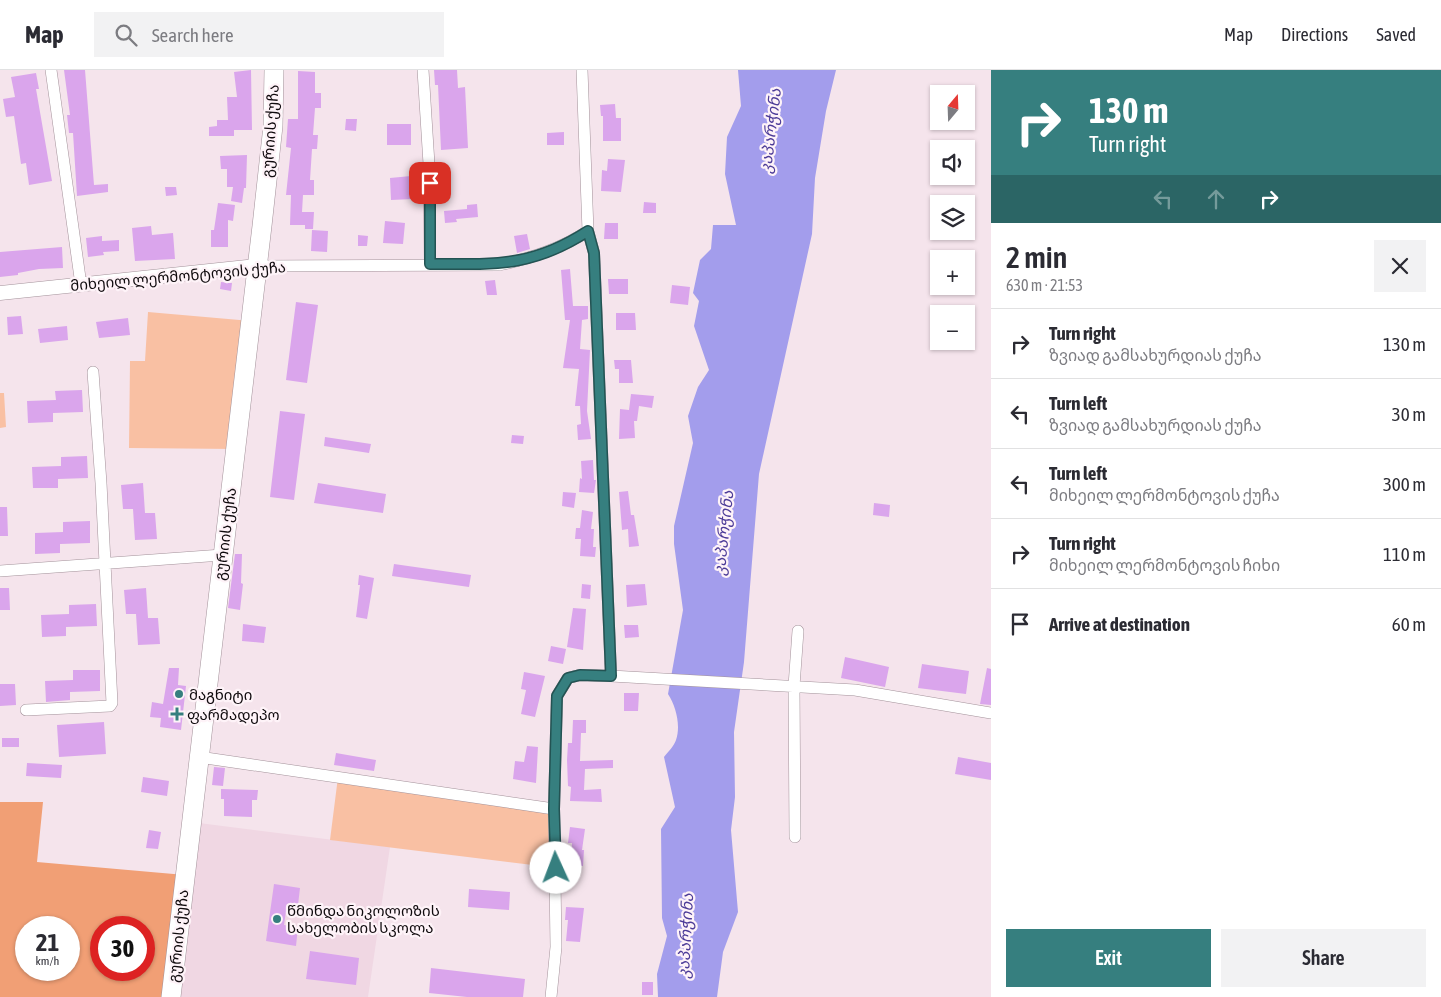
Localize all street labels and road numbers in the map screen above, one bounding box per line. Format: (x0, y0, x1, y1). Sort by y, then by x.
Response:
street label: გურიის ქუჩა (258, 84, 283, 178)
street label: მიხეილ ლერმონტოვის ქუჩა (69, 258, 287, 295)
street label: გურიის ქუჩა (211, 487, 240, 582)
street label: გურიის ქუჩა (165, 889, 192, 983)

